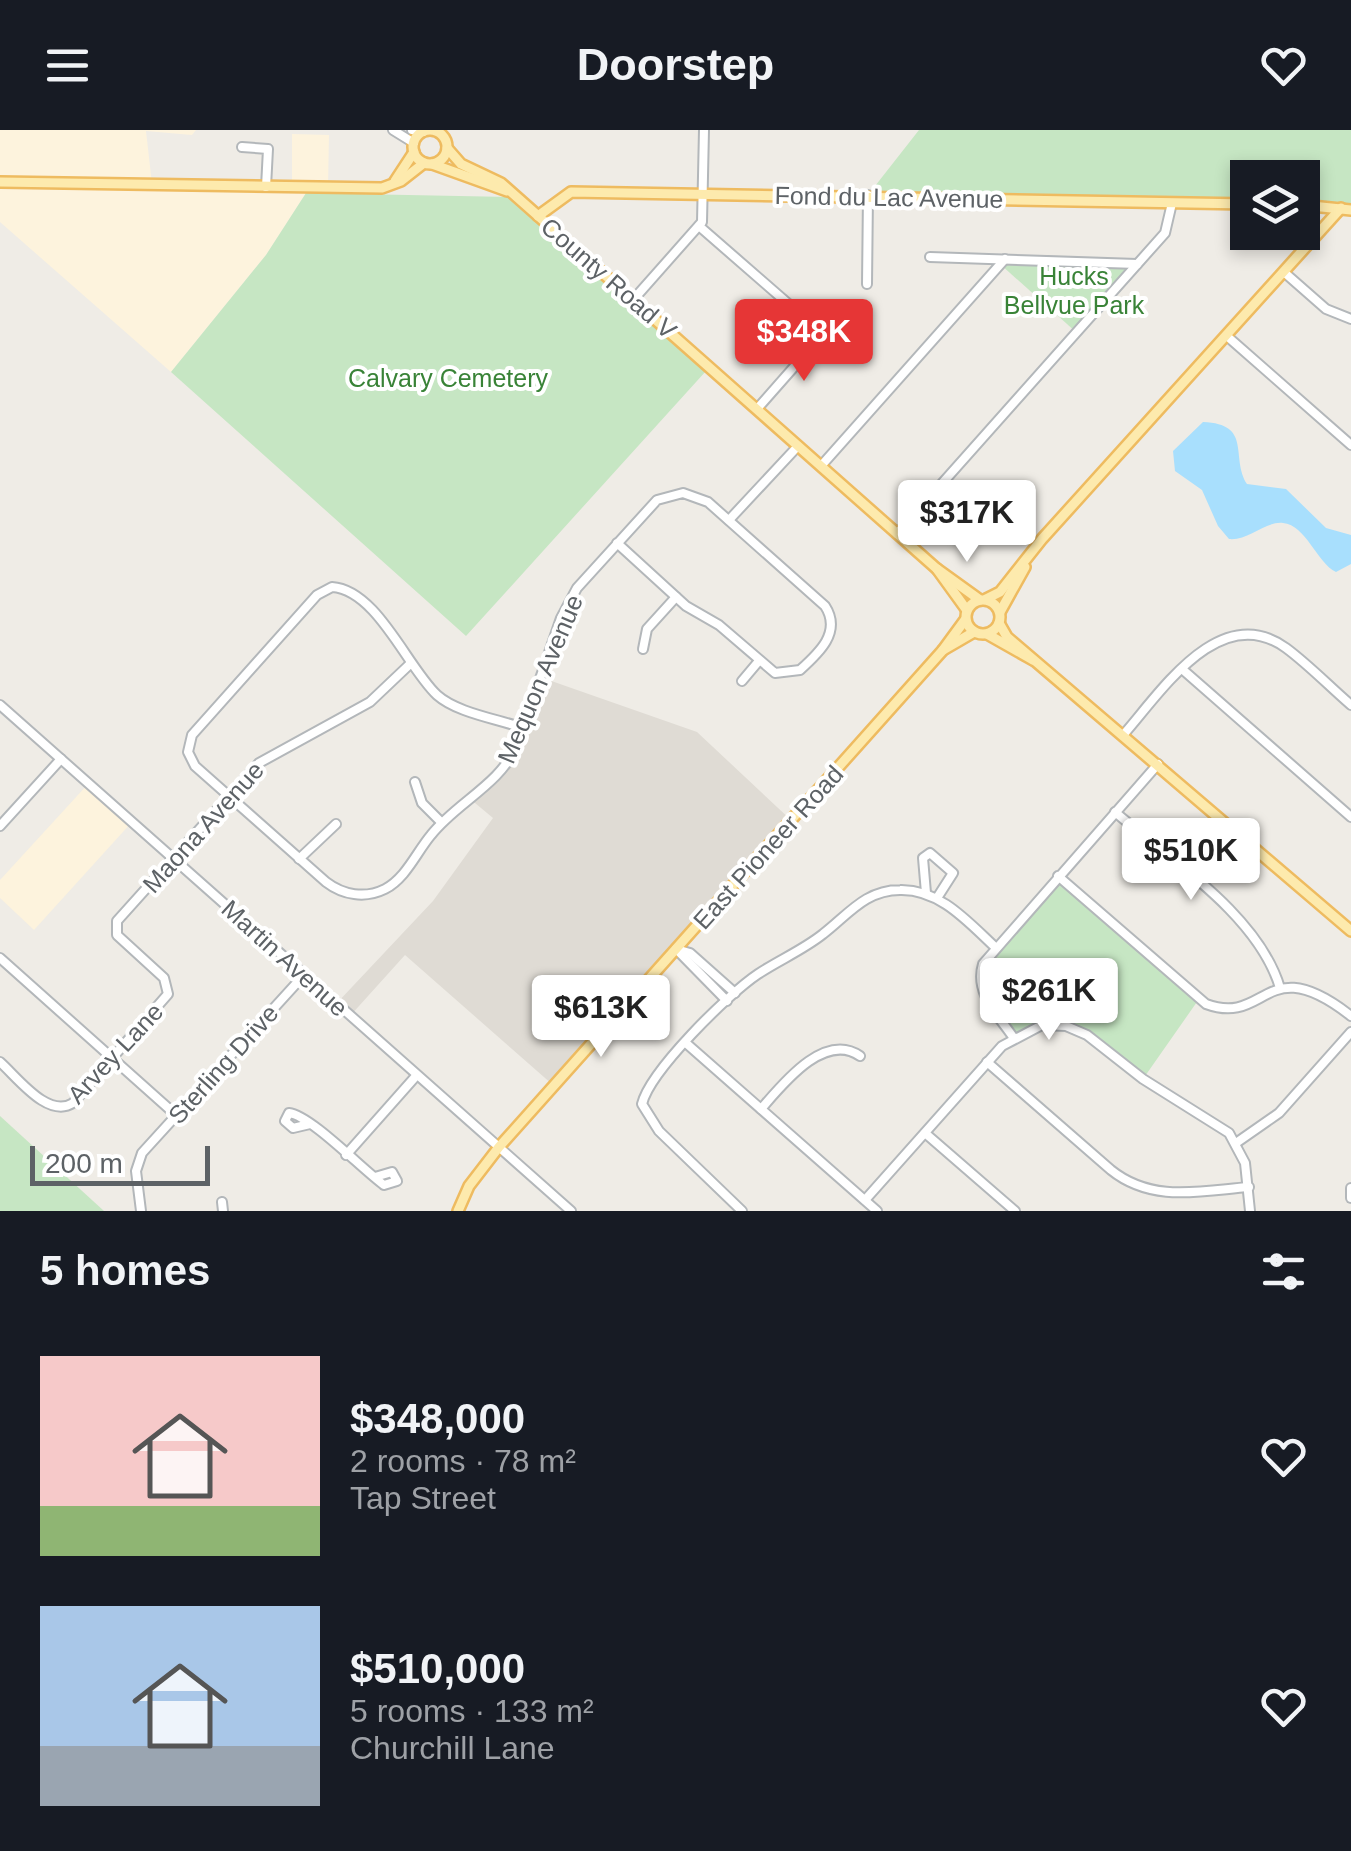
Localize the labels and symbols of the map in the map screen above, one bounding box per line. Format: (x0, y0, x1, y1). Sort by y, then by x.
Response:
street label: Fond du Lac Avenue (774, 181, 1004, 213)
street label: County Road V (536, 212, 682, 344)
park label: Hucks Bellvue Park (1004, 262, 1145, 319)
pin: $348K (734, 299, 874, 384)
park label: Calvary Cemetery (348, 364, 549, 392)
pin: $317K (897, 480, 1037, 565)
street label: Mequon Avenue (492, 591, 588, 767)
street label: Maona Avenue (137, 756, 269, 898)
street label: East Pioneer Road (687, 760, 849, 934)
pin: $510K (1121, 818, 1261, 903)
street label: Martin Avenue (216, 894, 354, 1022)
pin: $261K (979, 958, 1119, 1043)
pin: $613K (531, 975, 671, 1060)
street label: Arvey Lane (62, 997, 168, 1109)
street label: Sterling Drive (162, 999, 284, 1129)
scale bar (30, 1141, 210, 1186)

